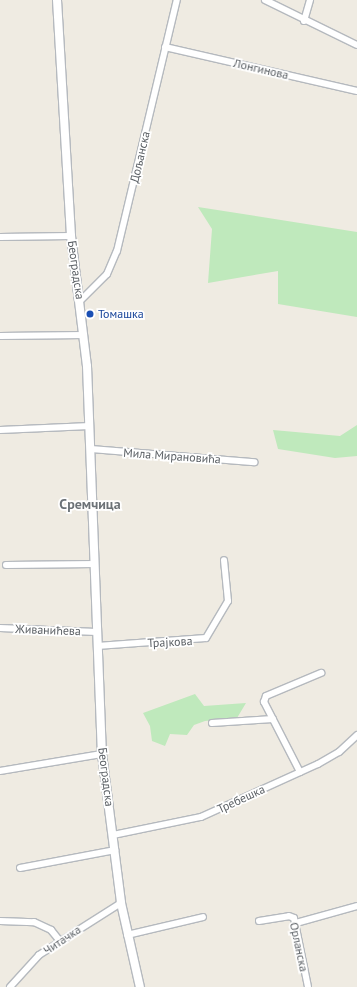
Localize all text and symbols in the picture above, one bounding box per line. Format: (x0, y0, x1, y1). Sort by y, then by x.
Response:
street label: Лонгинова (232, 56, 290, 82)
street label: Дољанска (127, 130, 153, 184)
street label: Београдска (65, 240, 87, 300)
place label: Томашка (98, 307, 144, 321)
marker: Томашка (85, 309, 95, 319)
street label: Мила Мирановића (123, 445, 221, 467)
district label: Сремчица (59, 496, 121, 512)
street label: Живанићева (15, 622, 81, 638)
street label: Трајкова (147, 634, 193, 650)
street label: Београдска (95, 747, 117, 807)
street label: Требешка (215, 782, 267, 816)
street label: Орланска (287, 921, 311, 973)
street label: Читачка (41, 922, 83, 958)

